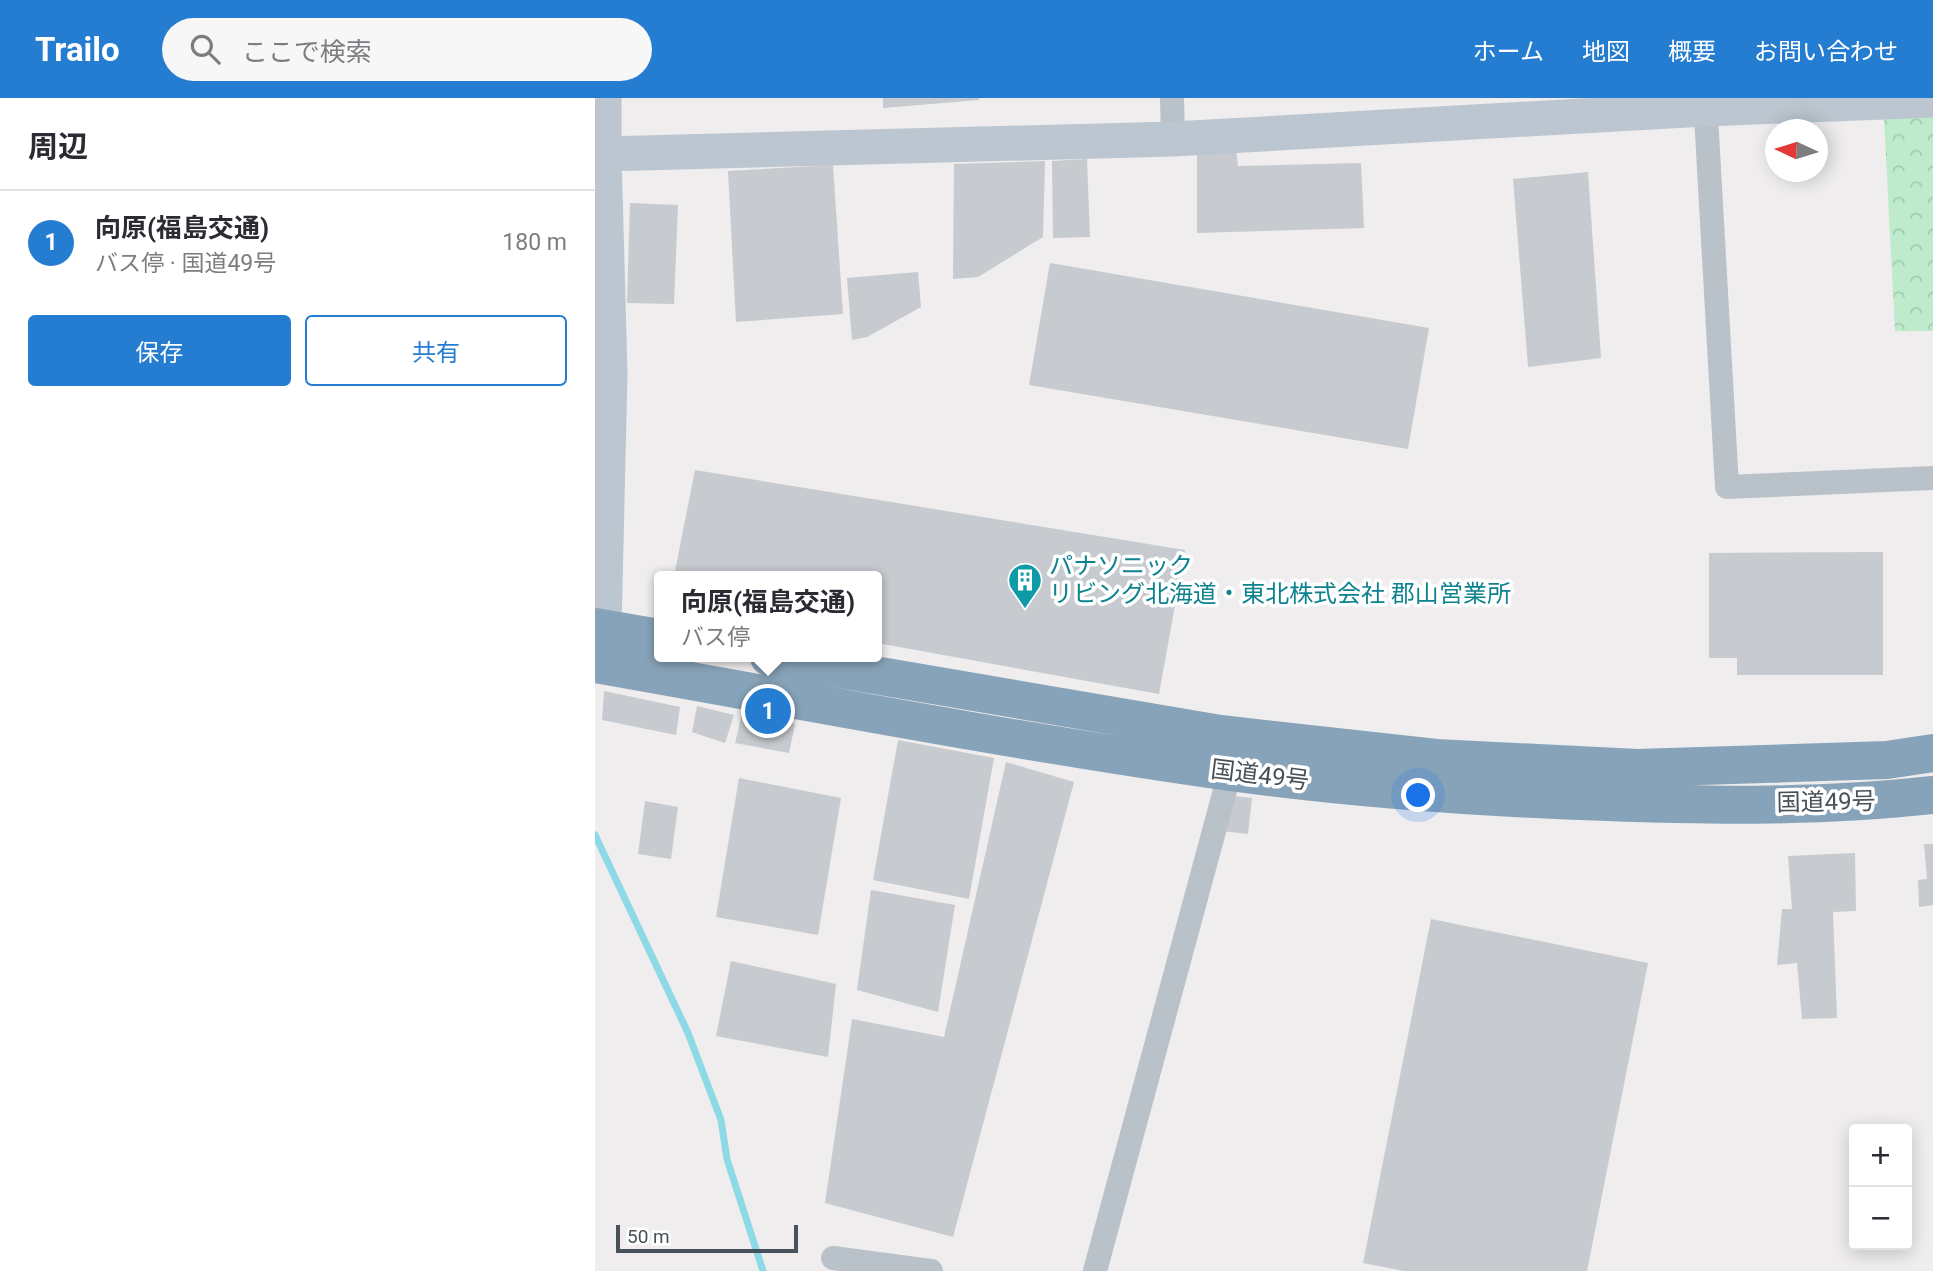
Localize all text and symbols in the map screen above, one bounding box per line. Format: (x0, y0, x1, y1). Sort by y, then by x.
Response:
search box (162, 18, 652, 81)
text: Trailo (35, 30, 120, 69)
icon: search (186, 30, 224, 68)
text: ここで検索 (242, 37, 372, 67)
text: ホーム (1473, 38, 1544, 66)
text: 地図 (1582, 38, 1630, 66)
text: 概要 (1668, 38, 1716, 66)
text: お問い合わせ (1754, 38, 1898, 66)
north arrow (1765, 119, 1828, 182)
text: 周辺 (28, 129, 88, 164)
text: 向原(福島交通) (95, 213, 269, 243)
text: 1 (44, 229, 58, 256)
text: 180 m (502, 229, 567, 256)
text: バス停 · 国道49号 (95, 250, 276, 277)
button: 保存 (28, 315, 291, 386)
button: 共有 (305, 315, 567, 386)
place label: パナソニック リビング北海道・東北株式会社 郡山営業所 (1049, 552, 1511, 608)
building icon: パナソニック リビング北海道・東北株式会社 郡山営業所 (1006, 561, 1044, 610)
popup (654, 571, 882, 662)
text: 向原(福島交通) (681, 587, 855, 617)
text: バス停 (681, 624, 750, 651)
pin: 1 (745, 685, 791, 737)
street label: 国道49号 (1209, 755, 1311, 795)
your location (1401, 778, 1435, 812)
street label: 国道49号 (1776, 787, 1876, 817)
map controls (1849, 1124, 1912, 1250)
button: + (1849, 1124, 1912, 1187)
button: − (1849, 1187, 1912, 1250)
scale bar (616, 1222, 798, 1254)
text: 50 m (627, 1225, 670, 1248)

